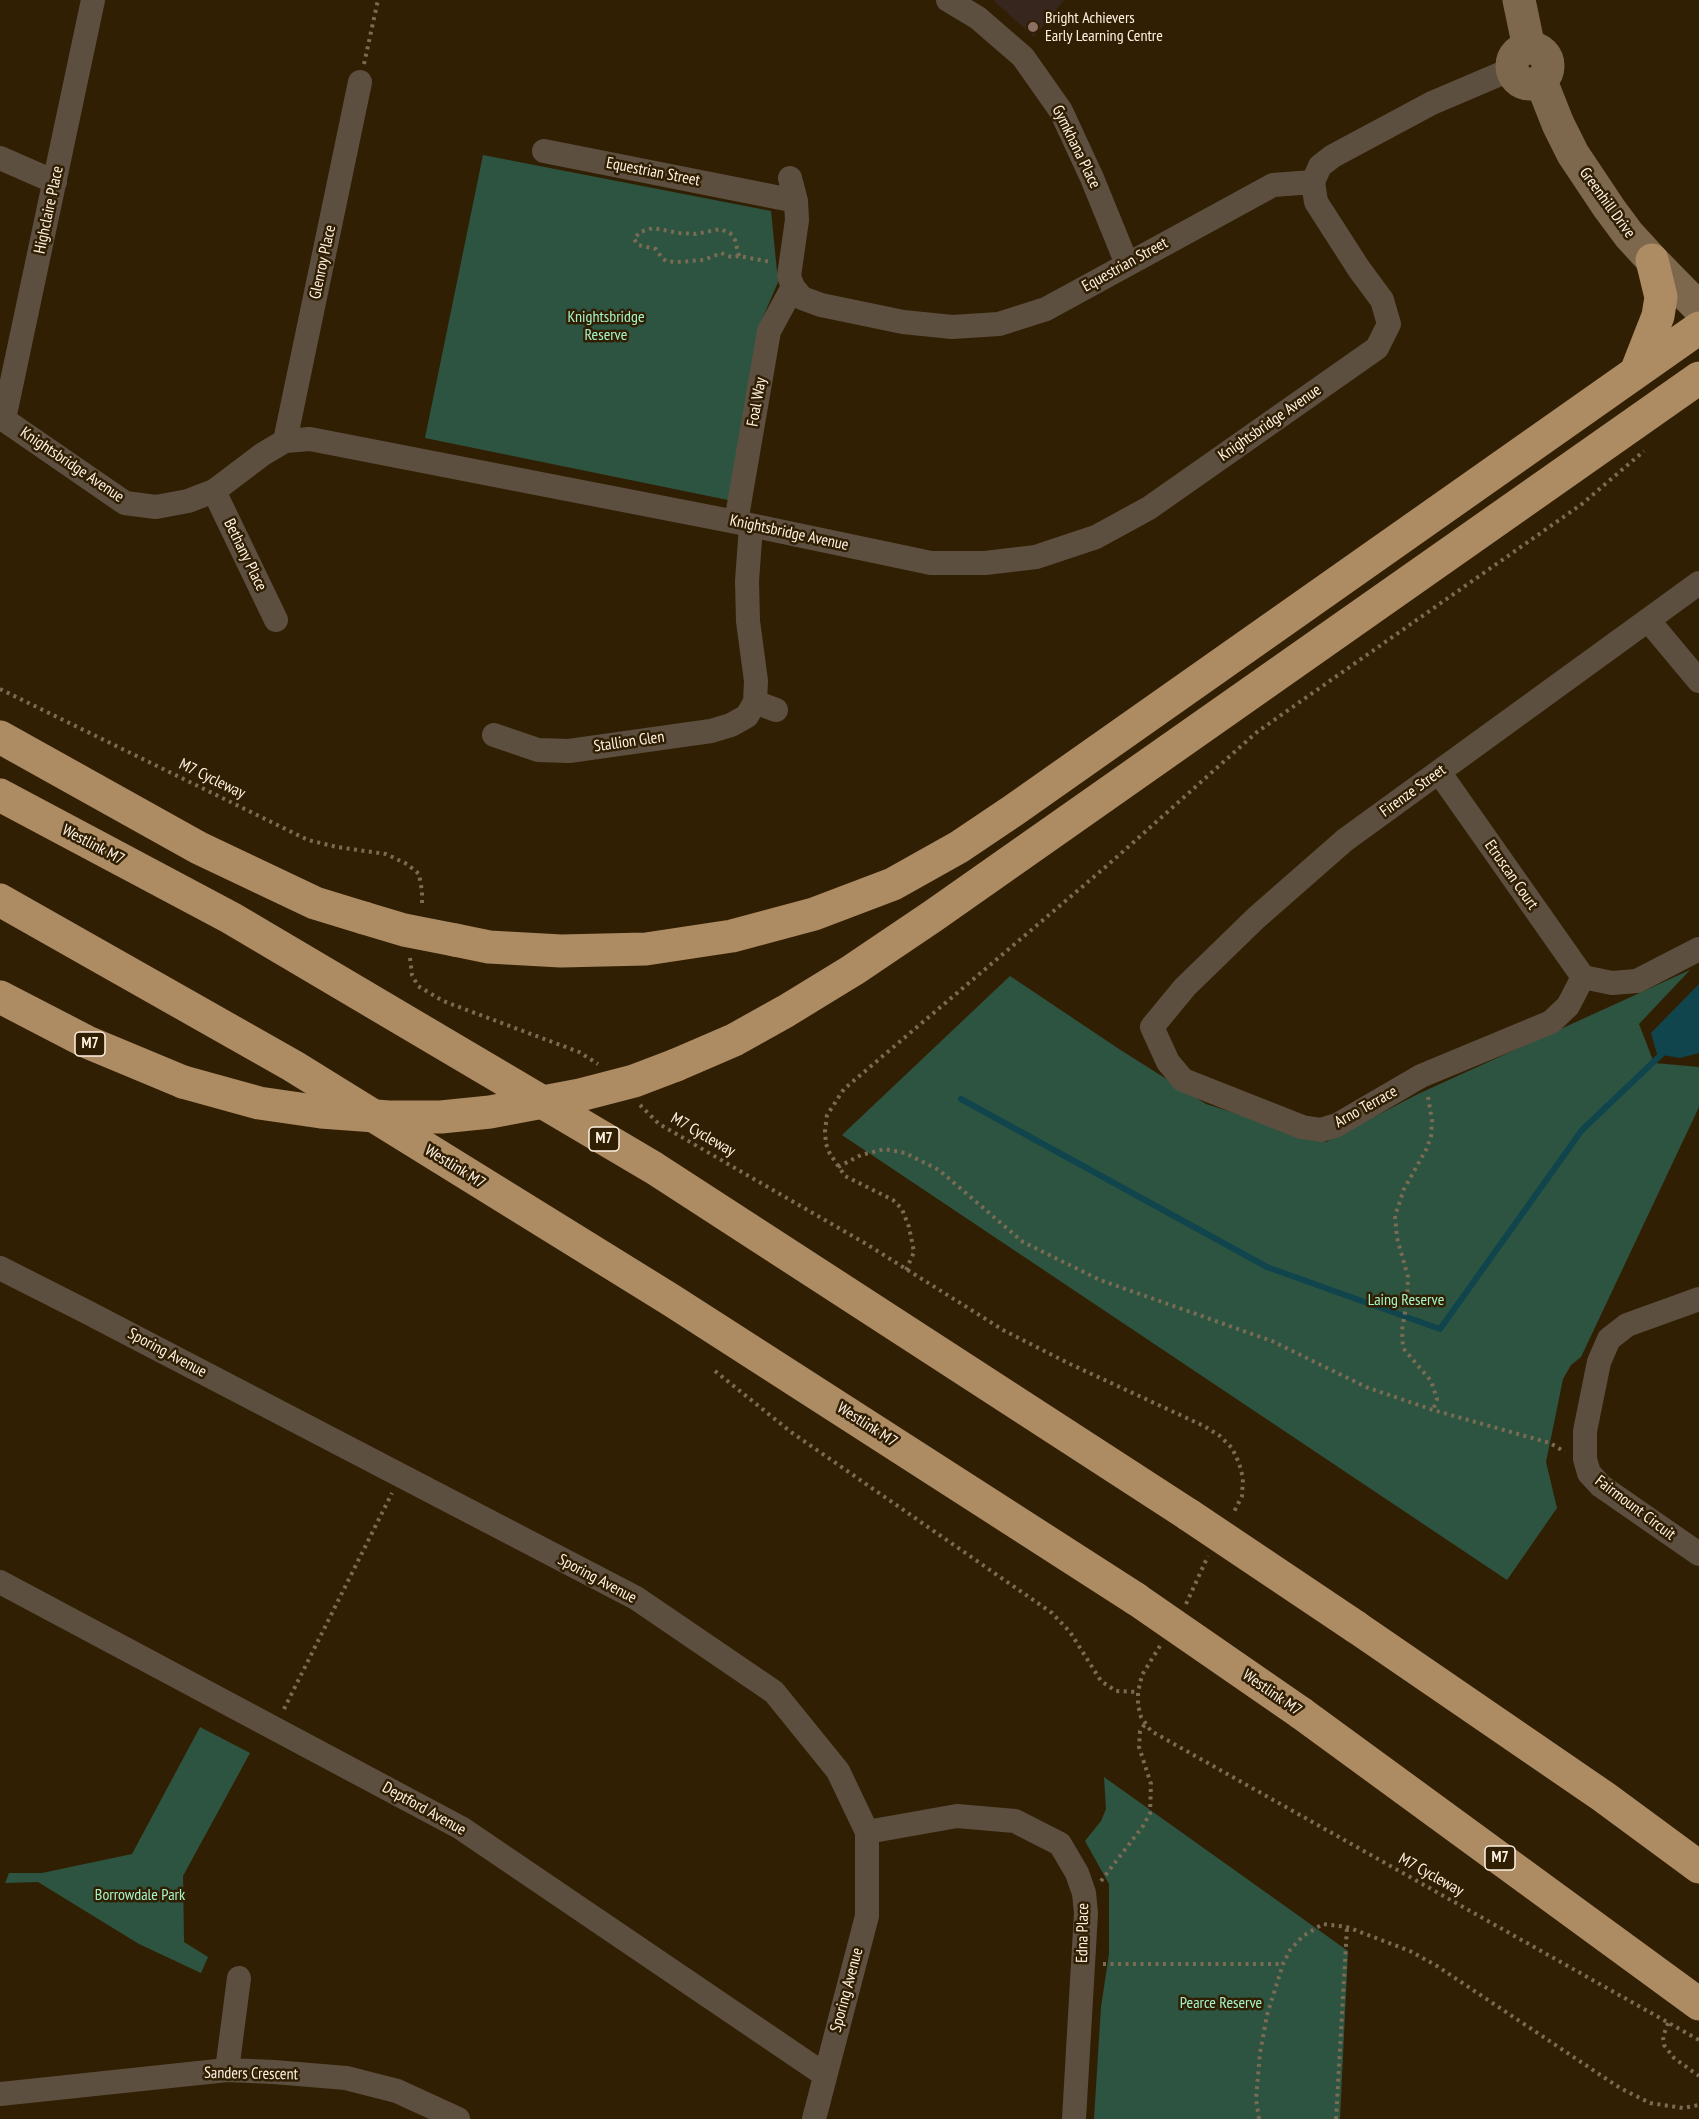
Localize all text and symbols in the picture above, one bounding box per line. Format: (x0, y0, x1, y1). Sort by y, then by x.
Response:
place label: Bright Achievers Early Learning Centre (1045, 8, 1163, 46)
marker: Bright Achievers Early Learning Centre (1026, 20, 1040, 34)
street label: Gymkhana Place (1048, 102, 1104, 192)
street label: Equestrian Street (605, 154, 701, 190)
street label: Highclaire Place (30, 164, 68, 256)
street label: Greenhill Drive (1575, 164, 1639, 242)
street label: Glenroy Place (306, 223, 340, 301)
street label: Equestrian Street (1079, 234, 1171, 296)
park label: Knightsbridge Reserve (567, 307, 645, 345)
street label: Foal Way (743, 376, 771, 428)
street label: Knightsbridge Avenue (1215, 380, 1325, 466)
street label: Knightsbridge Avenue (17, 423, 127, 507)
street label: Knightsbridge Avenue (728, 511, 850, 555)
street label: Bethany Place (219, 516, 271, 594)
street label: Stallion Glen (592, 728, 666, 756)
street label: M7 Cycleway (176, 755, 248, 803)
street label: Firenze Street (1376, 761, 1450, 821)
street label: Westlink M7 (59, 821, 127, 869)
street label: Etruscan Court (1480, 837, 1542, 913)
road number: M7 (75, 1032, 105, 1056)
street label: Arno Terrace (1331, 1082, 1401, 1132)
street label: M7 Cycleway (667, 1109, 739, 1161)
road number: M7 (589, 1127, 619, 1151)
street label: Westlink M7 (421, 1141, 489, 1193)
park label: Laing Reserve (1368, 1290, 1444, 1310)
street label: Sporing Avenue (124, 1324, 210, 1382)
street label: Westlink M7 (833, 1398, 901, 1452)
street label: Fairmount Circuit (1591, 1472, 1679, 1544)
street label: Sporing Avenue (554, 1550, 640, 1608)
street label: Westlink M7 (1239, 1666, 1305, 1720)
street label: Deptford Avenue (379, 1778, 469, 1840)
road number: M7 (1485, 1846, 1515, 1870)
street label: M7 Cycleway (1395, 1849, 1467, 1901)
park label: Borrowdale Park (95, 1885, 185, 1905)
street label: Edna Place (1073, 1903, 1093, 1963)
street label: Sporing Avenue (827, 1946, 867, 2034)
park label: Pearce Reserve (1180, 1993, 1262, 2013)
street label: Sanders Crescent (204, 2064, 298, 2084)

